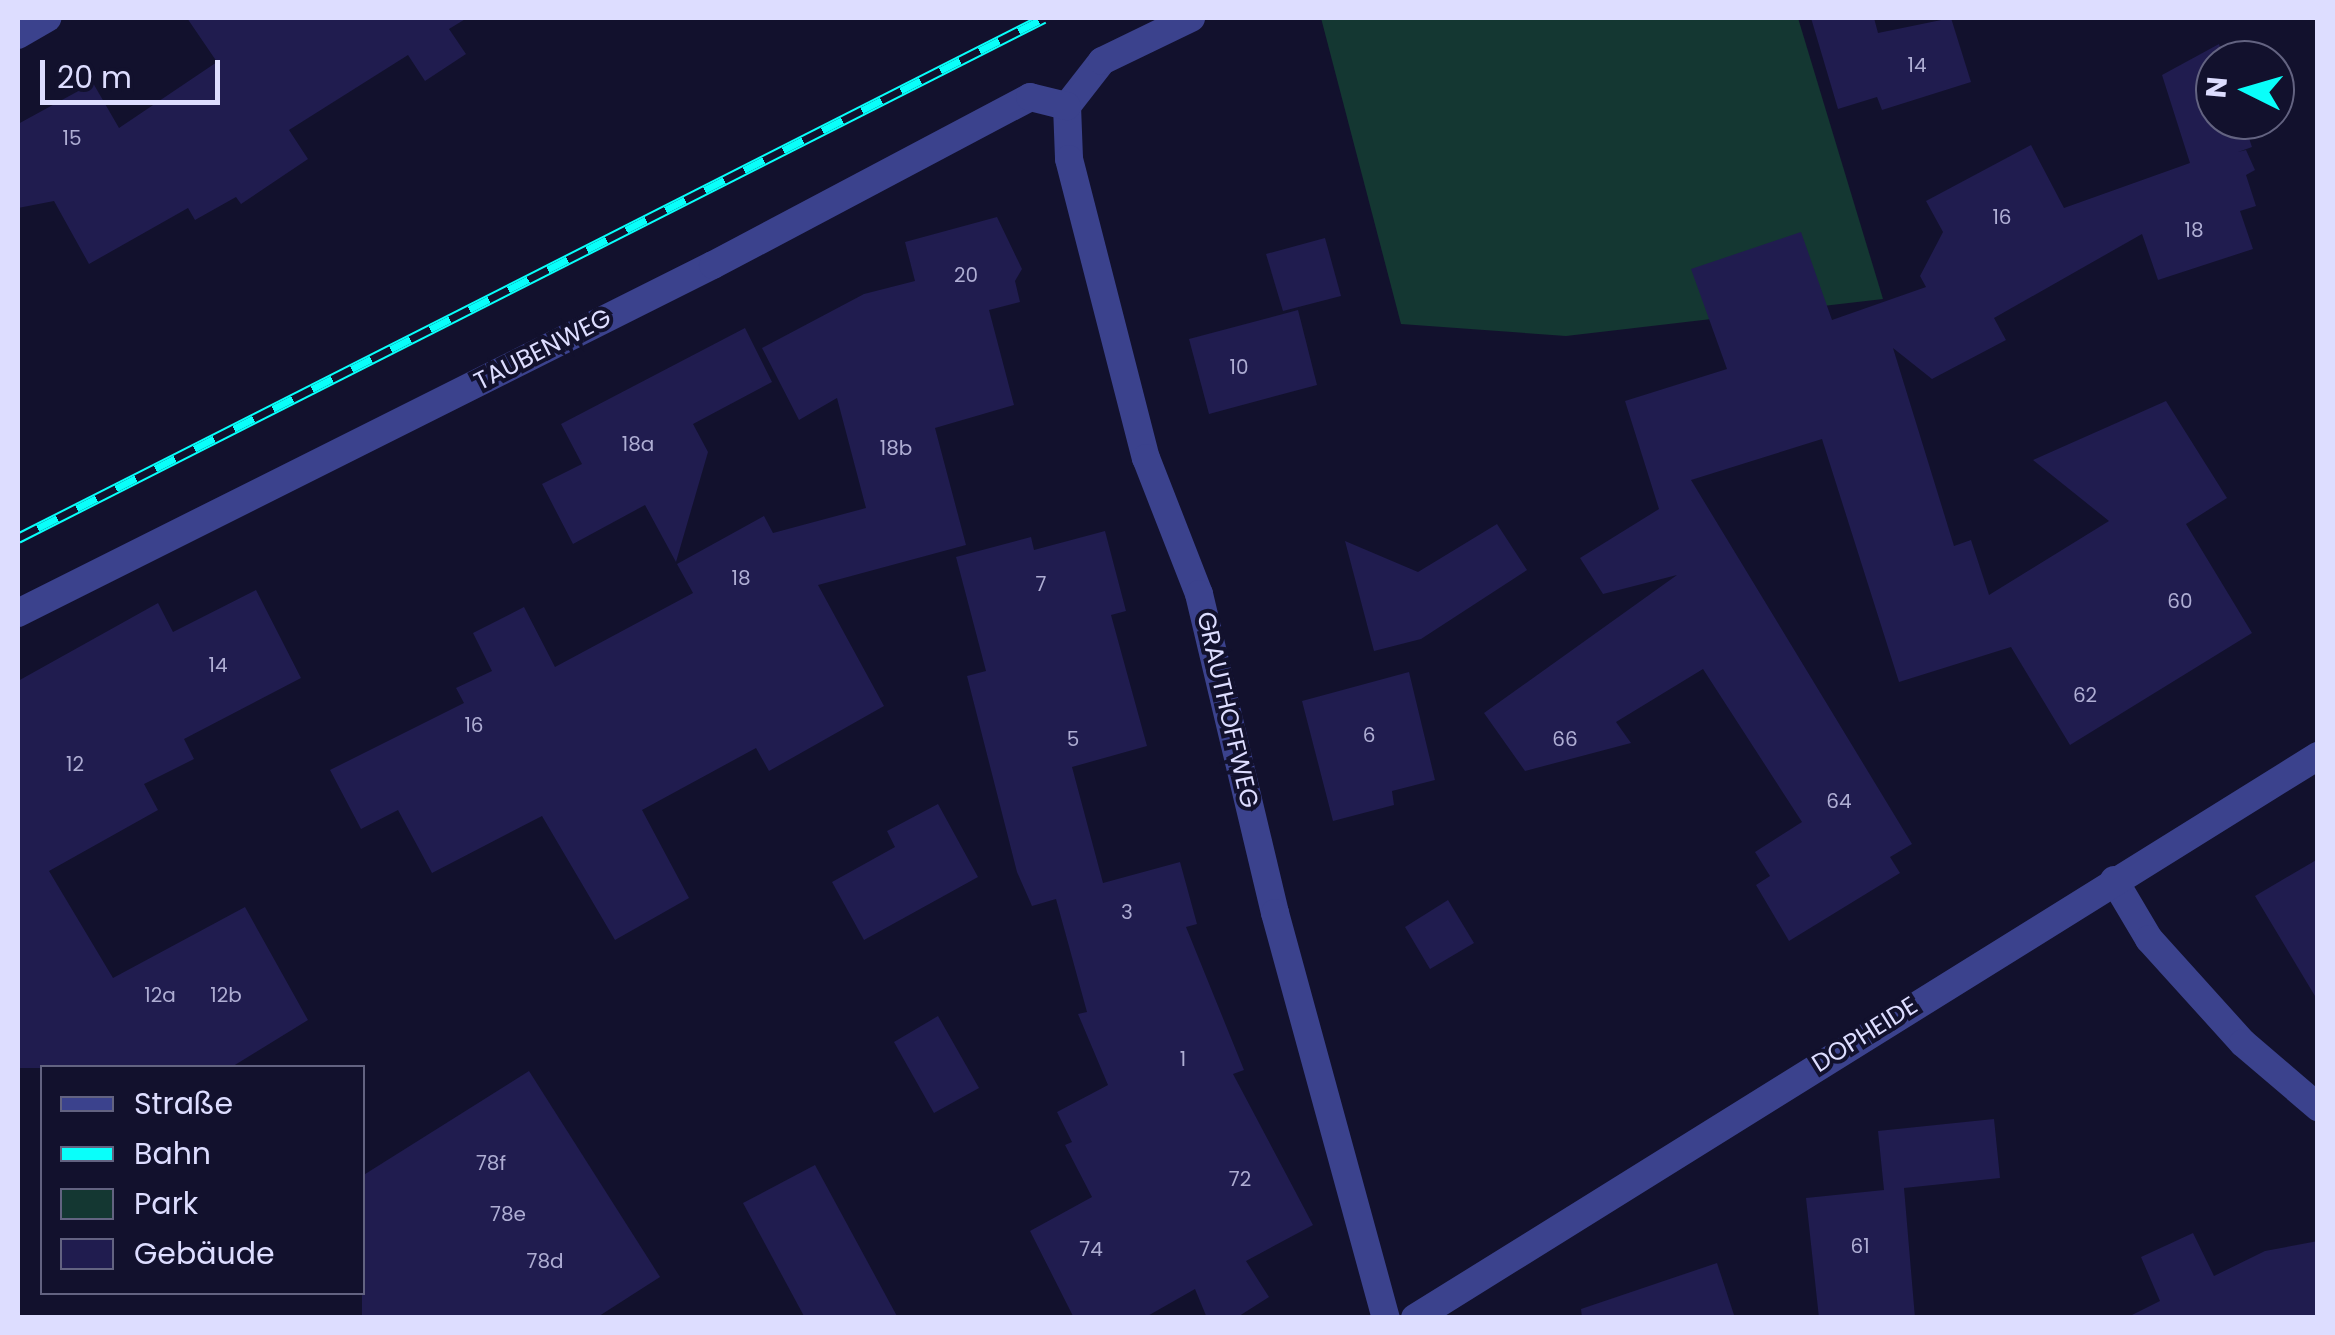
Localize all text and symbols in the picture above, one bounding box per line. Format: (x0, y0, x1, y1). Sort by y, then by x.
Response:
scale bar (45, 40, 225, 102)
north arrow (2195, 40, 2295, 140)
house number: 14 (1908, 53, 1926, 77)
text: 20 m (57, 56, 132, 99)
text: N (2196, 75, 2237, 100)
house number: 15 (63, 126, 81, 150)
house number: 16 (1992, 205, 2012, 229)
house number: 18 (2184, 218, 2204, 242)
house number: 20 (954, 263, 978, 287)
street label: TAUBENWEG (470, 303, 616, 397)
house number: 10 (1230, 355, 1248, 379)
house number: 18a (622, 432, 654, 456)
house number: 18b (880, 436, 912, 460)
house number: 18 (731, 566, 751, 590)
house number: 7 (1036, 572, 1046, 596)
house number: 60 (2167, 589, 2193, 613)
street label: GRAUTHOFFWEG (1190, 609, 1264, 811)
house number: 14 (209, 653, 227, 677)
house number: 62 (2073, 683, 2097, 707)
house number: 16 (464, 713, 484, 737)
house number: 6 (1363, 723, 1375, 747)
house number: 5 (1067, 727, 1079, 751)
house number: 66 (1552, 727, 1578, 751)
house number: 12 (66, 752, 84, 776)
house number: 64 (1826, 789, 1852, 813)
house number: 3 (1121, 900, 1133, 924)
house number: 12a (144, 983, 176, 1007)
house number: 12b (210, 983, 242, 1007)
street label: DOPHEIDE (1807, 991, 1923, 1079)
house number: 1 (1180, 1047, 1186, 1071)
legend (40, 1065, 365, 1295)
text: Straße (134, 1082, 233, 1125)
text: Bahn (134, 1132, 211, 1175)
house number: 78f (476, 1151, 506, 1175)
house number: 72 (1229, 1167, 1251, 1191)
text: Park (134, 1182, 198, 1225)
house number: 78e (490, 1202, 526, 1226)
text: Gebäude (134, 1232, 275, 1275)
house number: 61 (1850, 1234, 1870, 1258)
house number: 74 (1079, 1237, 1103, 1261)
house number: 78d (526, 1249, 564, 1273)

